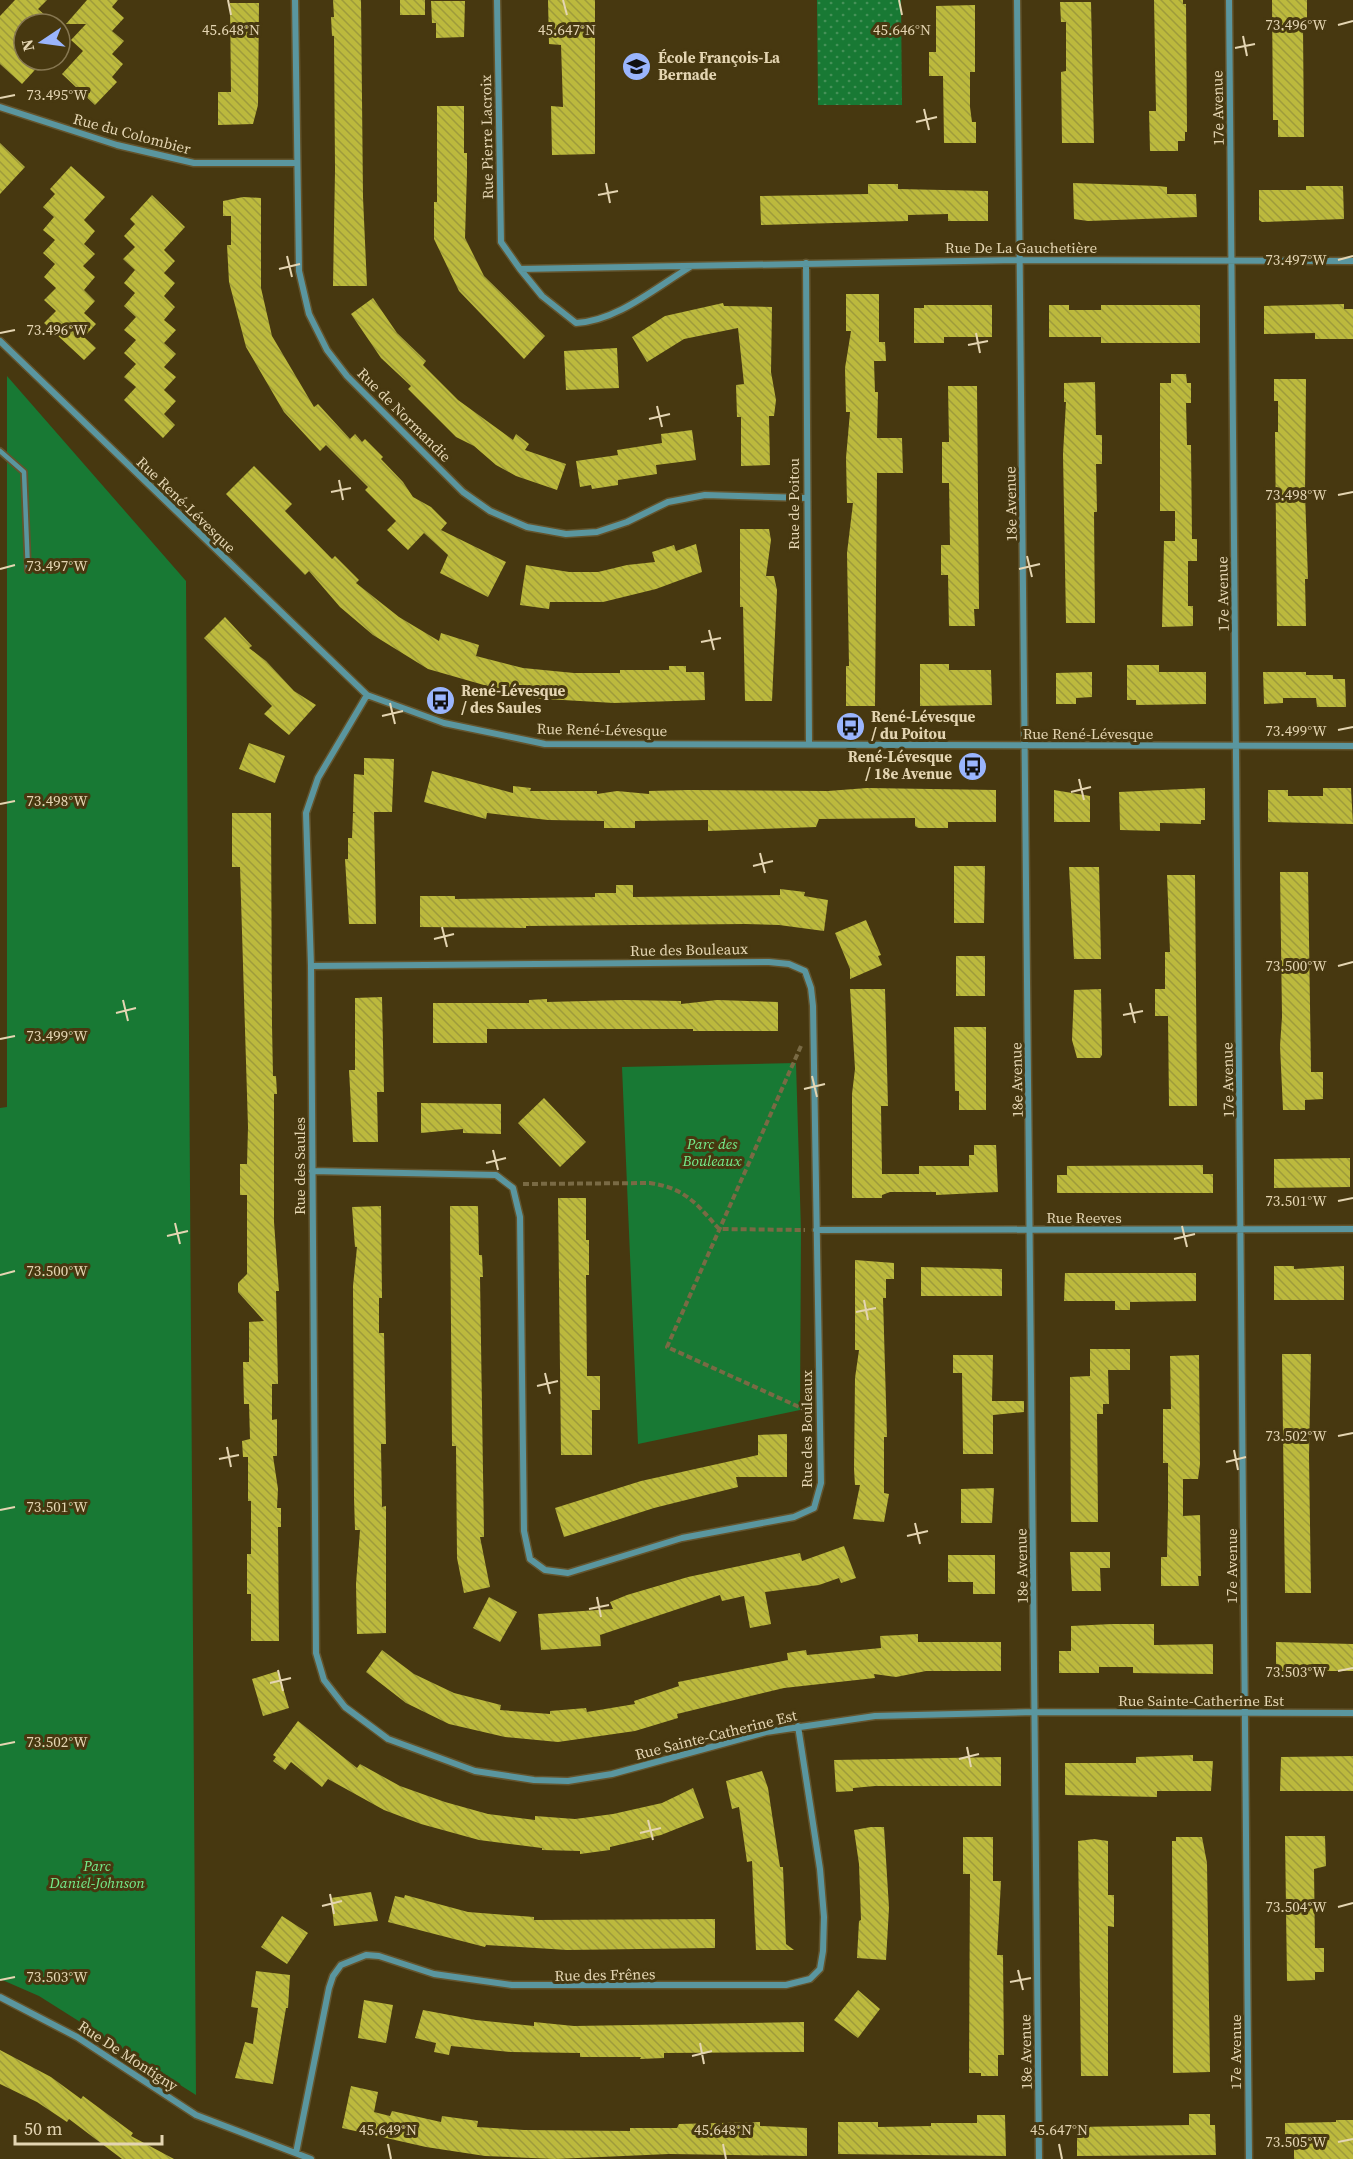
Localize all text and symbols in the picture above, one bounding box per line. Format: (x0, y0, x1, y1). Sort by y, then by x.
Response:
north arrow (12, 12, 72, 72)
text: 73.496°W (1265, 14, 1327, 35)
text: 45.648°N (202, 19, 260, 40)
text: 45.647°N (538, 19, 596, 40)
text: 45.646°N (873, 19, 931, 40)
text: N (15, 37, 39, 54)
place label: École François-La Bernade (658, 47, 781, 85)
school or university icon: École François-La Bernade (621, 51, 653, 83)
street label: 17e Avenue (1206, 70, 1229, 146)
street label: Rue Pierre Lacroix (475, 74, 498, 200)
text: 73.495°W (26, 84, 88, 105)
street label: Rue du Colombier (71, 108, 194, 159)
street label: Rue De La Gauchetière (945, 237, 1098, 258)
text: 73.497°W (1265, 249, 1327, 270)
text: 73.496°W (26, 319, 88, 340)
street label: Rue de Normandie (353, 363, 456, 467)
street label: Rue René-Lévesque (132, 452, 241, 558)
street label: Rue de Poitou (783, 458, 804, 550)
street label: 18e Avenue (999, 466, 1022, 542)
text: 73.498°W (1265, 484, 1327, 505)
text: 73.497°W (26, 555, 88, 576)
street label: 17e Avenue (1211, 556, 1234, 632)
place label: René-Lévesque / des Saules (461, 680, 565, 718)
bus stop icon: René-Lévesque / des Saules (424, 684, 456, 716)
place label: René-Lévesque / du Poitou (871, 706, 975, 744)
bus stop icon: René-Lévesque / du Poitou (834, 710, 866, 742)
street label: Rue René-Lévesque (537, 718, 668, 741)
text: 73.499°W (1265, 720, 1327, 741)
street label: Rue René-Lévesque (1023, 723, 1154, 744)
place label: René-Lévesque / 18e Avenue (848, 746, 952, 784)
bus stop icon: René-Lévesque / 18e Avenue (957, 750, 989, 782)
text: 73.498°W (26, 790, 88, 811)
street label: Rue des Bouleaux (630, 938, 748, 961)
text: 73.500°W (1265, 955, 1327, 976)
text: 73.499°W (26, 1025, 88, 1046)
street label: 18e Avenue (1005, 1042, 1028, 1118)
street label: 17e Avenue (1216, 1042, 1239, 1118)
street label: Rue des Saules (289, 1117, 310, 1215)
park label: Parc des Bouleaux (681, 1133, 743, 1171)
text: 73.501°W (1265, 1190, 1327, 1211)
street label: Rue Reeves (1046, 1207, 1122, 1228)
text: 73.500°W (26, 1260, 88, 1281)
street label: Rue des Bouleaux (796, 1370, 817, 1488)
text: 73.502°W (1265, 1425, 1327, 1446)
text: 73.501°W (26, 1496, 88, 1517)
street label: 18e Avenue (1010, 1528, 1033, 1604)
street label: 17e Avenue (1221, 1528, 1242, 1604)
text: 73.503°W (1265, 1661, 1327, 1682)
street label: Rue Sainte-Catherine Est (1118, 1690, 1284, 1711)
street label: Rue Sainte-Catherine Est (633, 1704, 799, 1765)
text: 73.502°W (26, 1731, 88, 1752)
park label: Parc Daniel-Johnson (48, 1855, 145, 1893)
text: 73.504°W (1265, 1896, 1327, 1917)
street label: Rue des Frênes (554, 1963, 656, 1986)
text: 73.503°W (26, 1966, 88, 1987)
street label: 18e Avenue (1014, 2014, 1037, 2090)
street label: 17e Avenue (1225, 2014, 1246, 2090)
street label: Rue De Montigny (74, 2015, 182, 2096)
scale bar (15, 2108, 162, 2146)
text: 50 m (24, 2116, 62, 2141)
text: 45.649°N (359, 2119, 417, 2140)
text: 45.648°N (694, 2119, 752, 2140)
text: 45.647°N (1030, 2119, 1088, 2140)
text: 73.505°W (1265, 2131, 1327, 2152)

